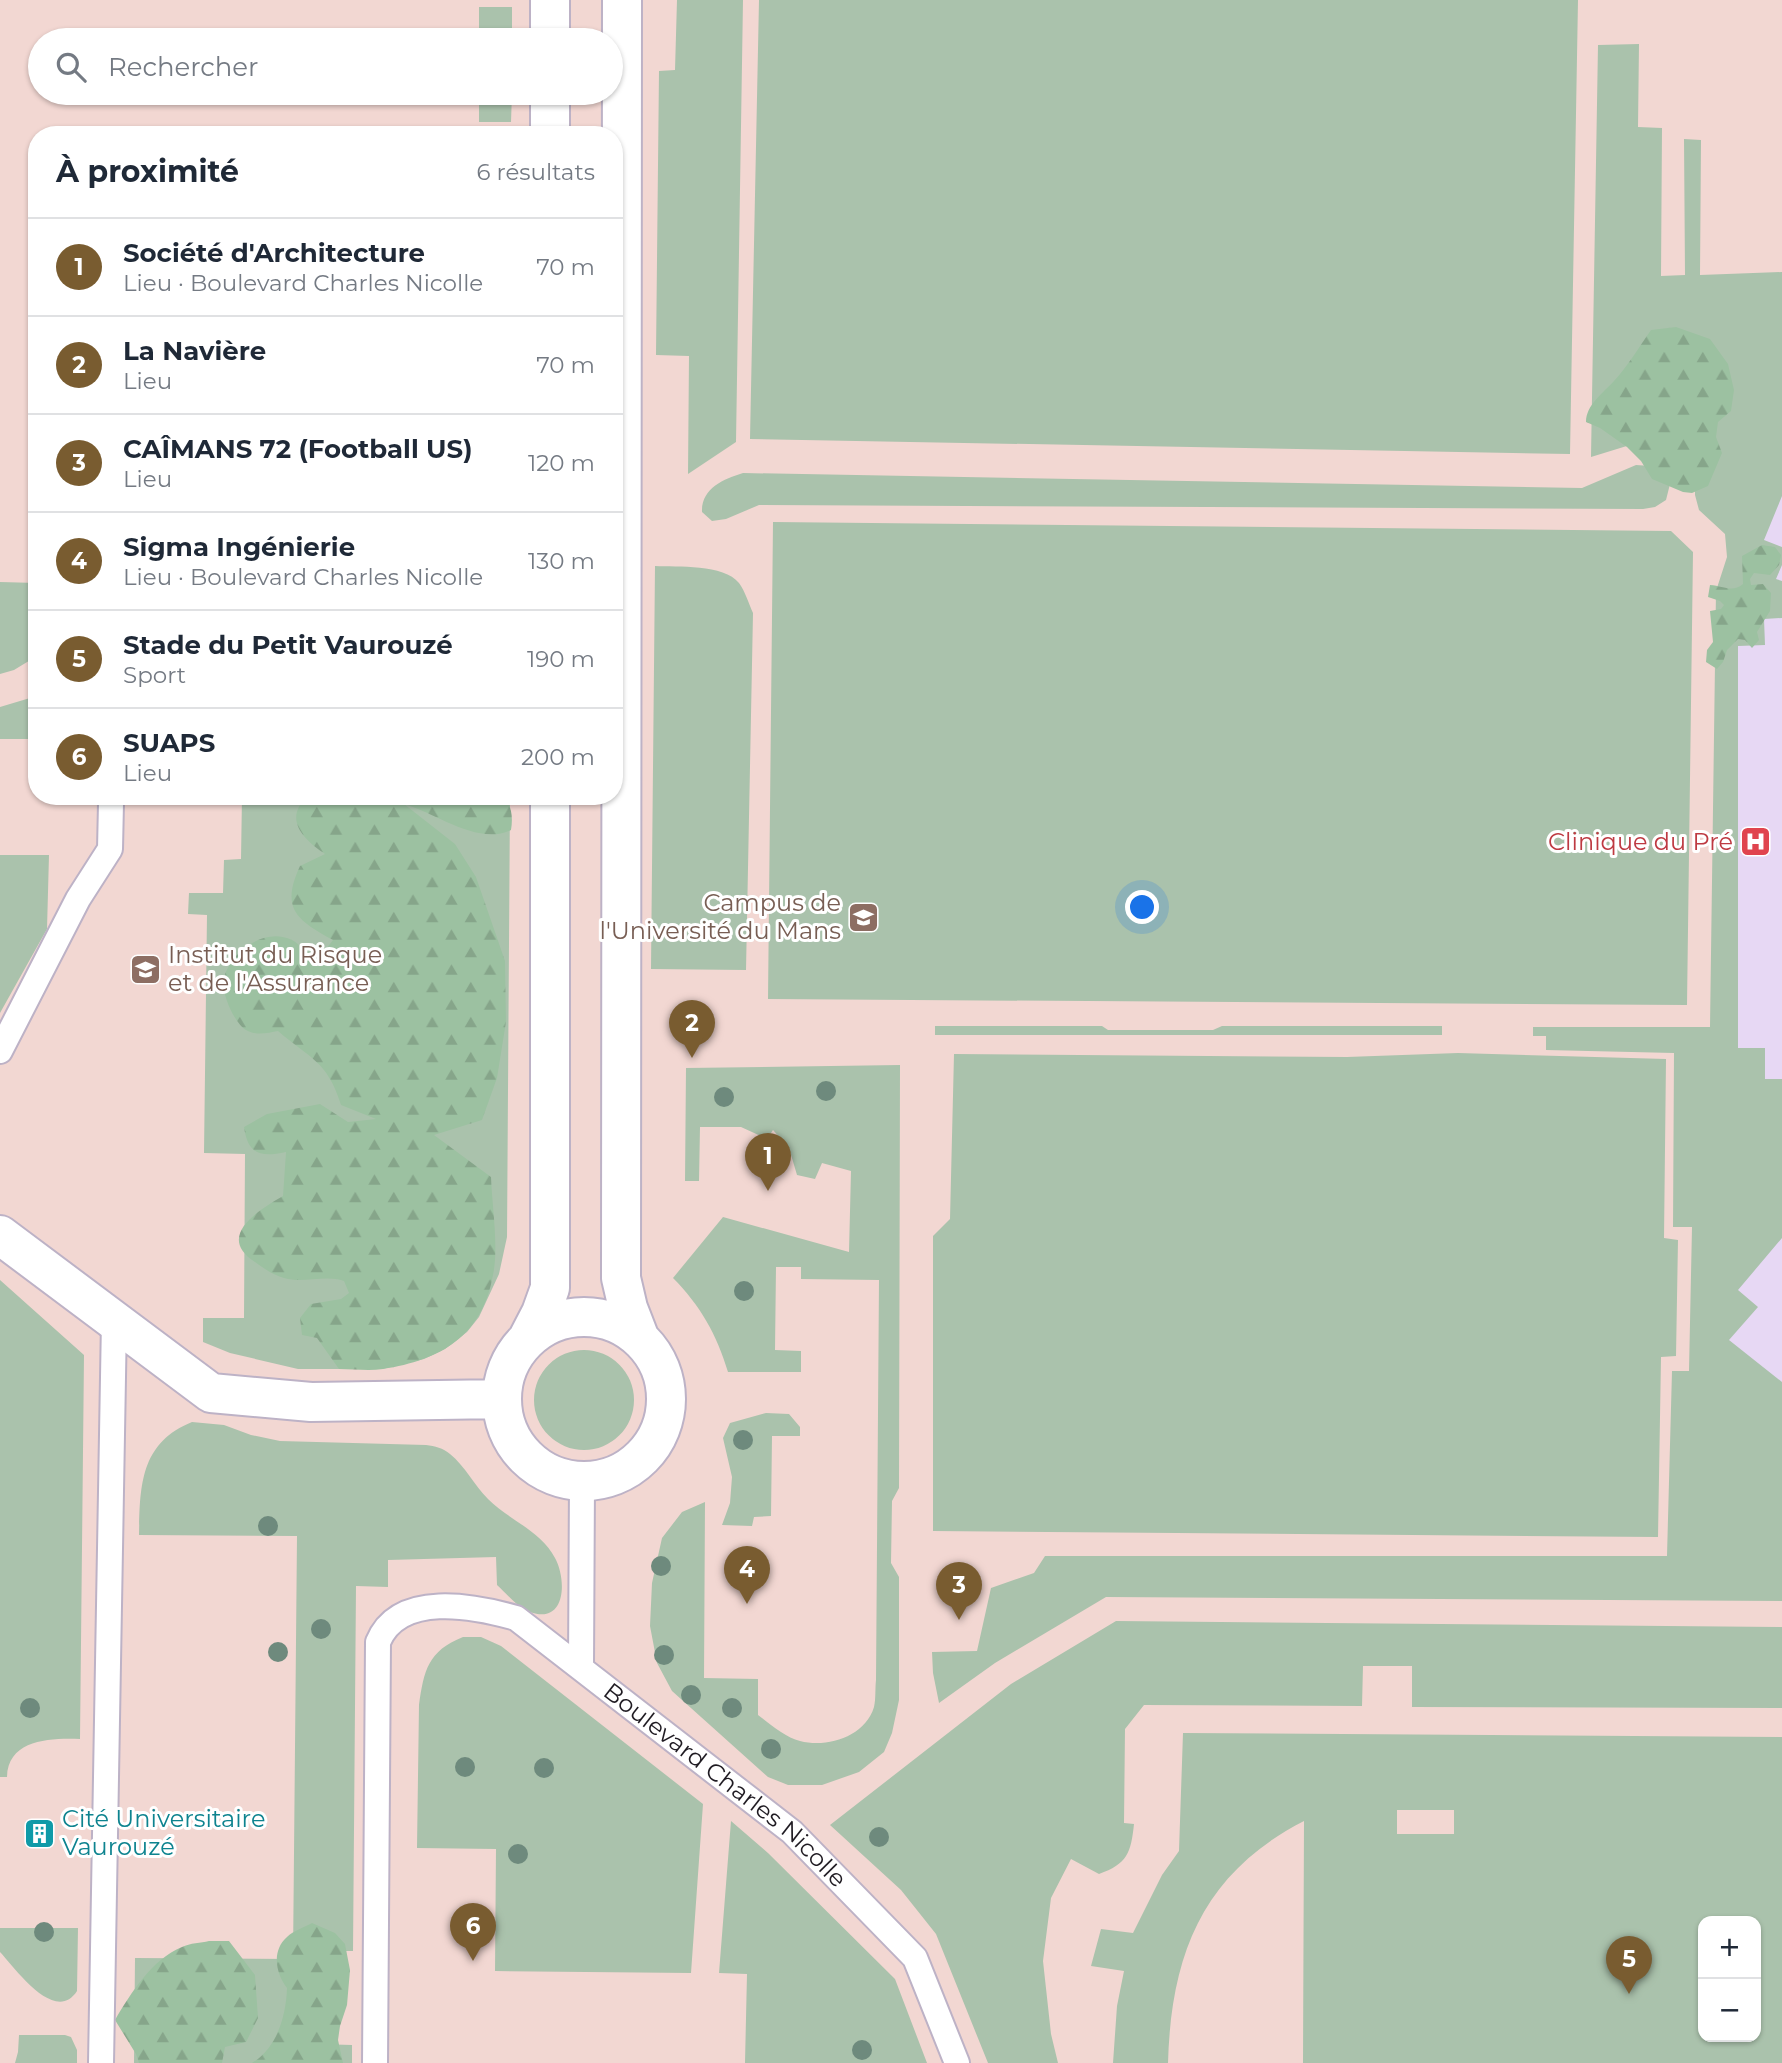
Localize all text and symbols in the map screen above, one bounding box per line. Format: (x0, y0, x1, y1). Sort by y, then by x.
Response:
search box (28, 28, 623, 105)
icon: search (52, 48, 90, 86)
text: Rechercher (108, 51, 258, 83)
text: À proximité (56, 153, 239, 190)
text: 6 résultats (476, 158, 595, 186)
text: Société d'Architecture (123, 237, 425, 269)
text: 1 (74, 253, 84, 281)
text: 70 m (536, 253, 595, 281)
text: Lieu · Boulevard Charles Nicolle (123, 269, 483, 297)
text: La Navière (123, 335, 266, 367)
text: 2 (72, 351, 86, 379)
text: 70 m (536, 351, 595, 379)
text: Lieu (123, 367, 172, 395)
text: CAÎMANS 72 (Football US) (123, 433, 472, 465)
text: 3 (72, 449, 86, 477)
text: 120 m (528, 449, 595, 477)
text: Lieu (123, 465, 172, 493)
text: Sigma Ingénierie (123, 531, 355, 563)
text: 4 (71, 547, 87, 575)
text: 130 m (528, 547, 595, 575)
text: Lieu · Boulevard Charles Nicolle (123, 563, 483, 591)
text: Stade du Petit Vaurouzé (123, 629, 453, 661)
text: 5 (72, 645, 86, 673)
text: 190 m (527, 645, 595, 673)
text: Sport (123, 661, 186, 689)
text: SUAPS (123, 727, 215, 759)
text: 6 (72, 743, 86, 771)
text: 200 m (521, 743, 595, 771)
text: Lieu (123, 759, 172, 787)
hospital icon: Clinique du Pré (1739, 825, 1773, 859)
place label: Clinique du Pré (1548, 827, 1733, 856)
place label: Campus de l'Université du Mans (600, 888, 841, 945)
your location (1125, 890, 1159, 924)
school or university icon: Campus de l'Université du Mans (847, 900, 881, 934)
place label: Institut du Risque et de l'Assurance (168, 940, 382, 997)
school or university icon: Institut du Risque et de l'Assurance (128, 952, 162, 986)
pin: 2 (669, 1000, 715, 1058)
pin: 1 (745, 1133, 791, 1191)
pin: 4 (724, 1546, 770, 1604)
pin: 3 (936, 1562, 982, 1620)
street label: Boulevard Charles Nicolle (598, 1676, 853, 1893)
place label: Cité Universitaire Vaurouzé (62, 1804, 265, 1861)
building icon: Cité Universitaire Vaurouzé (22, 1816, 56, 1850)
pin: 6 (450, 1903, 496, 1961)
map controls (1698, 1916, 1761, 2042)
button: + (1698, 1916, 1761, 1979)
pin: 5 (1606, 1936, 1652, 1994)
button: − (1698, 1979, 1761, 2042)

